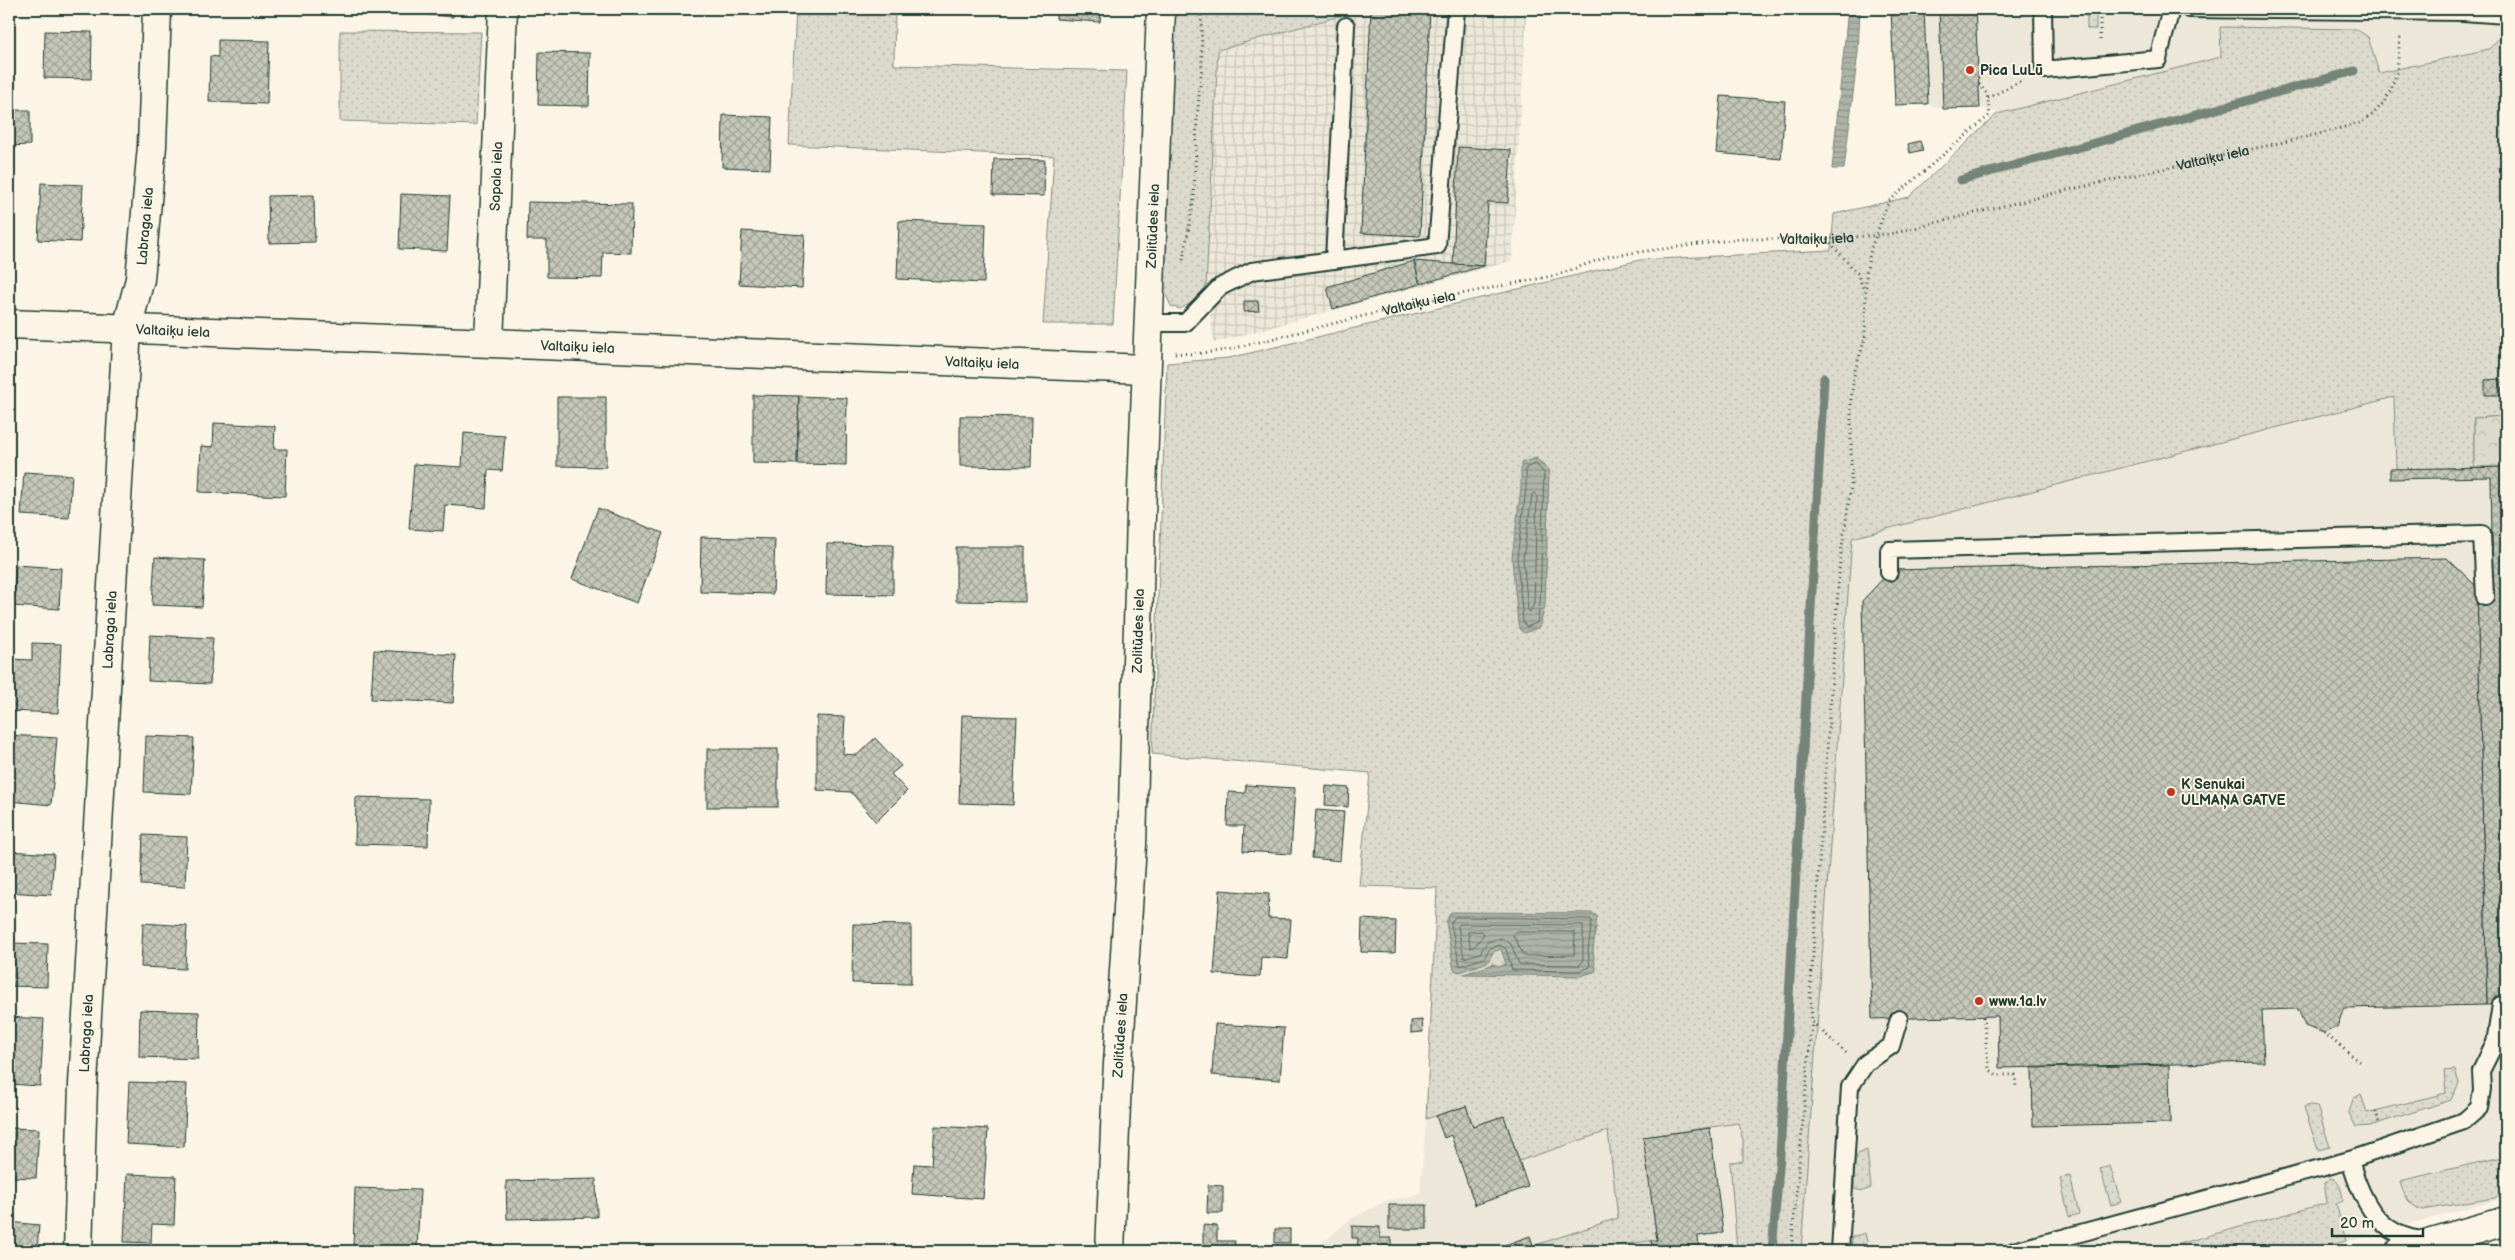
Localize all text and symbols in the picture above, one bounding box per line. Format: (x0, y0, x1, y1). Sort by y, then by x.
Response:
place label: Pica LuLū (1980, 62, 2043, 79)
marker: Pica LuLū (1964, 64, 1976, 76)
street label: Sapala iela (486, 141, 506, 211)
street label: Valtaiķu iela (2174, 141, 2251, 174)
street label: Zolitūdes iela (1142, 183, 1163, 270)
street label: Labraga iela (133, 186, 157, 266)
street label: Valtaiķu iela (1780, 228, 1855, 248)
street label: Valtaiķu iela (1381, 287, 1457, 320)
street label: Valtaiķu iela (135, 321, 210, 340)
street label: Valtaiķu iela (540, 337, 615, 356)
street label: Valtaiķu iela (945, 353, 1020, 372)
street label: Zolitūdes iela (1128, 588, 1147, 674)
street label: Labraga iela (99, 590, 120, 670)
place label: K Senukai ULMAŅA GATVE (2181, 776, 2286, 809)
marker: K Senukai ULMAŅA GATVE (2165, 786, 2177, 798)
street label: Zolitūdes iela (1109, 992, 1131, 1079)
street label: Labraga iela (75, 993, 97, 1073)
place label: www.1a.lv (1989, 993, 2047, 1010)
marker: www.1a.lv (1973, 995, 1985, 1007)
scale bar (2332, 1205, 2424, 1237)
text: 20 m (2340, 1214, 2374, 1233)

